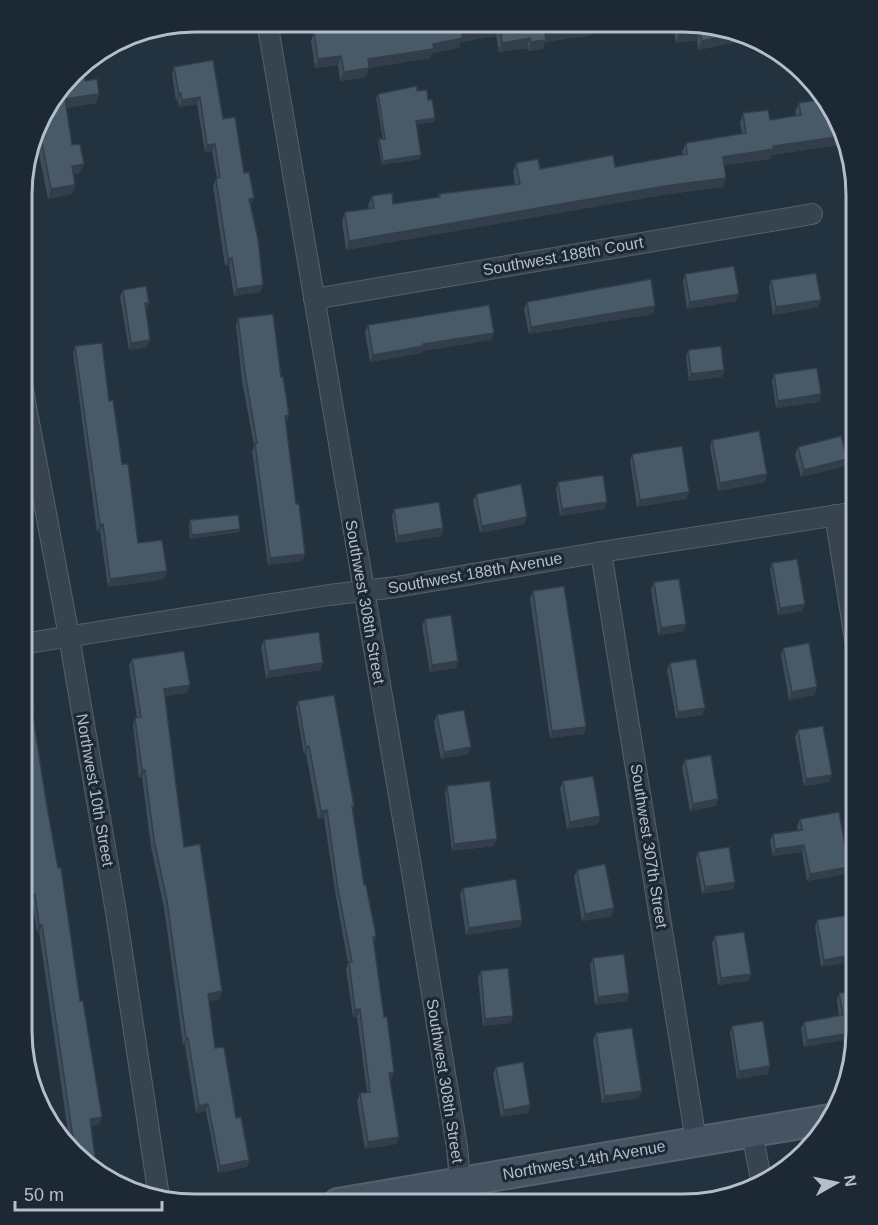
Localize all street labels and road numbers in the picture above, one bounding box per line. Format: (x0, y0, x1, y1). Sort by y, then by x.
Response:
street label: Southwest 188th Court (481, 233, 645, 279)
street label: Southwest 308th Street (342, 519, 388, 686)
street label: Southwest 188th Avenue (386, 549, 564, 597)
street label: Northwest 10th Street (73, 712, 117, 868)
street label: Southwest 307th Street (628, 763, 670, 930)
street label: Southwest 308th Street (424, 998, 466, 1165)
street label: Northwest 14th Avenue (501, 1137, 667, 1183)

